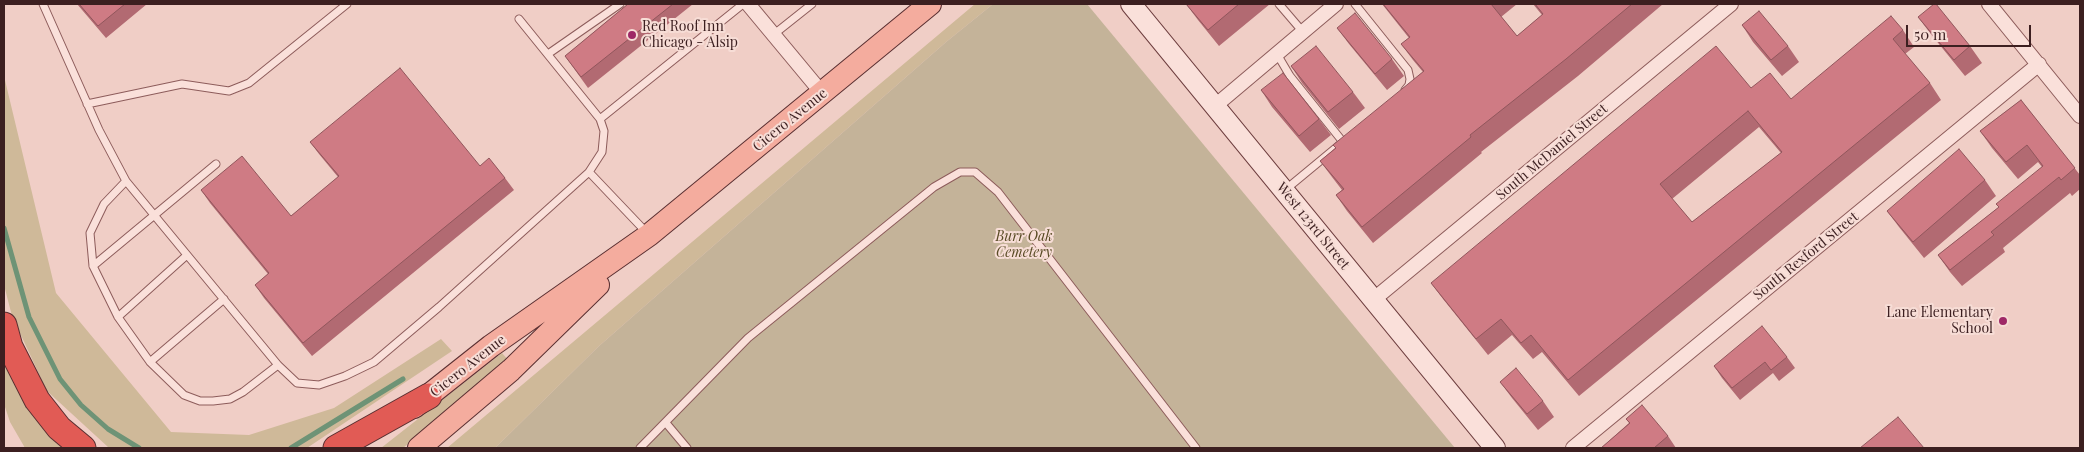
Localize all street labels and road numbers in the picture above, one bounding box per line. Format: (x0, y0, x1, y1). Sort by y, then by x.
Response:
street label: Cicero Avenue (749, 85, 831, 155)
street label: South McDaniel Street (1493, 100, 1611, 204)
street label: West 123rd Street (1273, 179, 1353, 273)
street label: South Rexford Street (1750, 208, 1862, 304)
street label: Cicero Avenue (427, 331, 509, 401)

